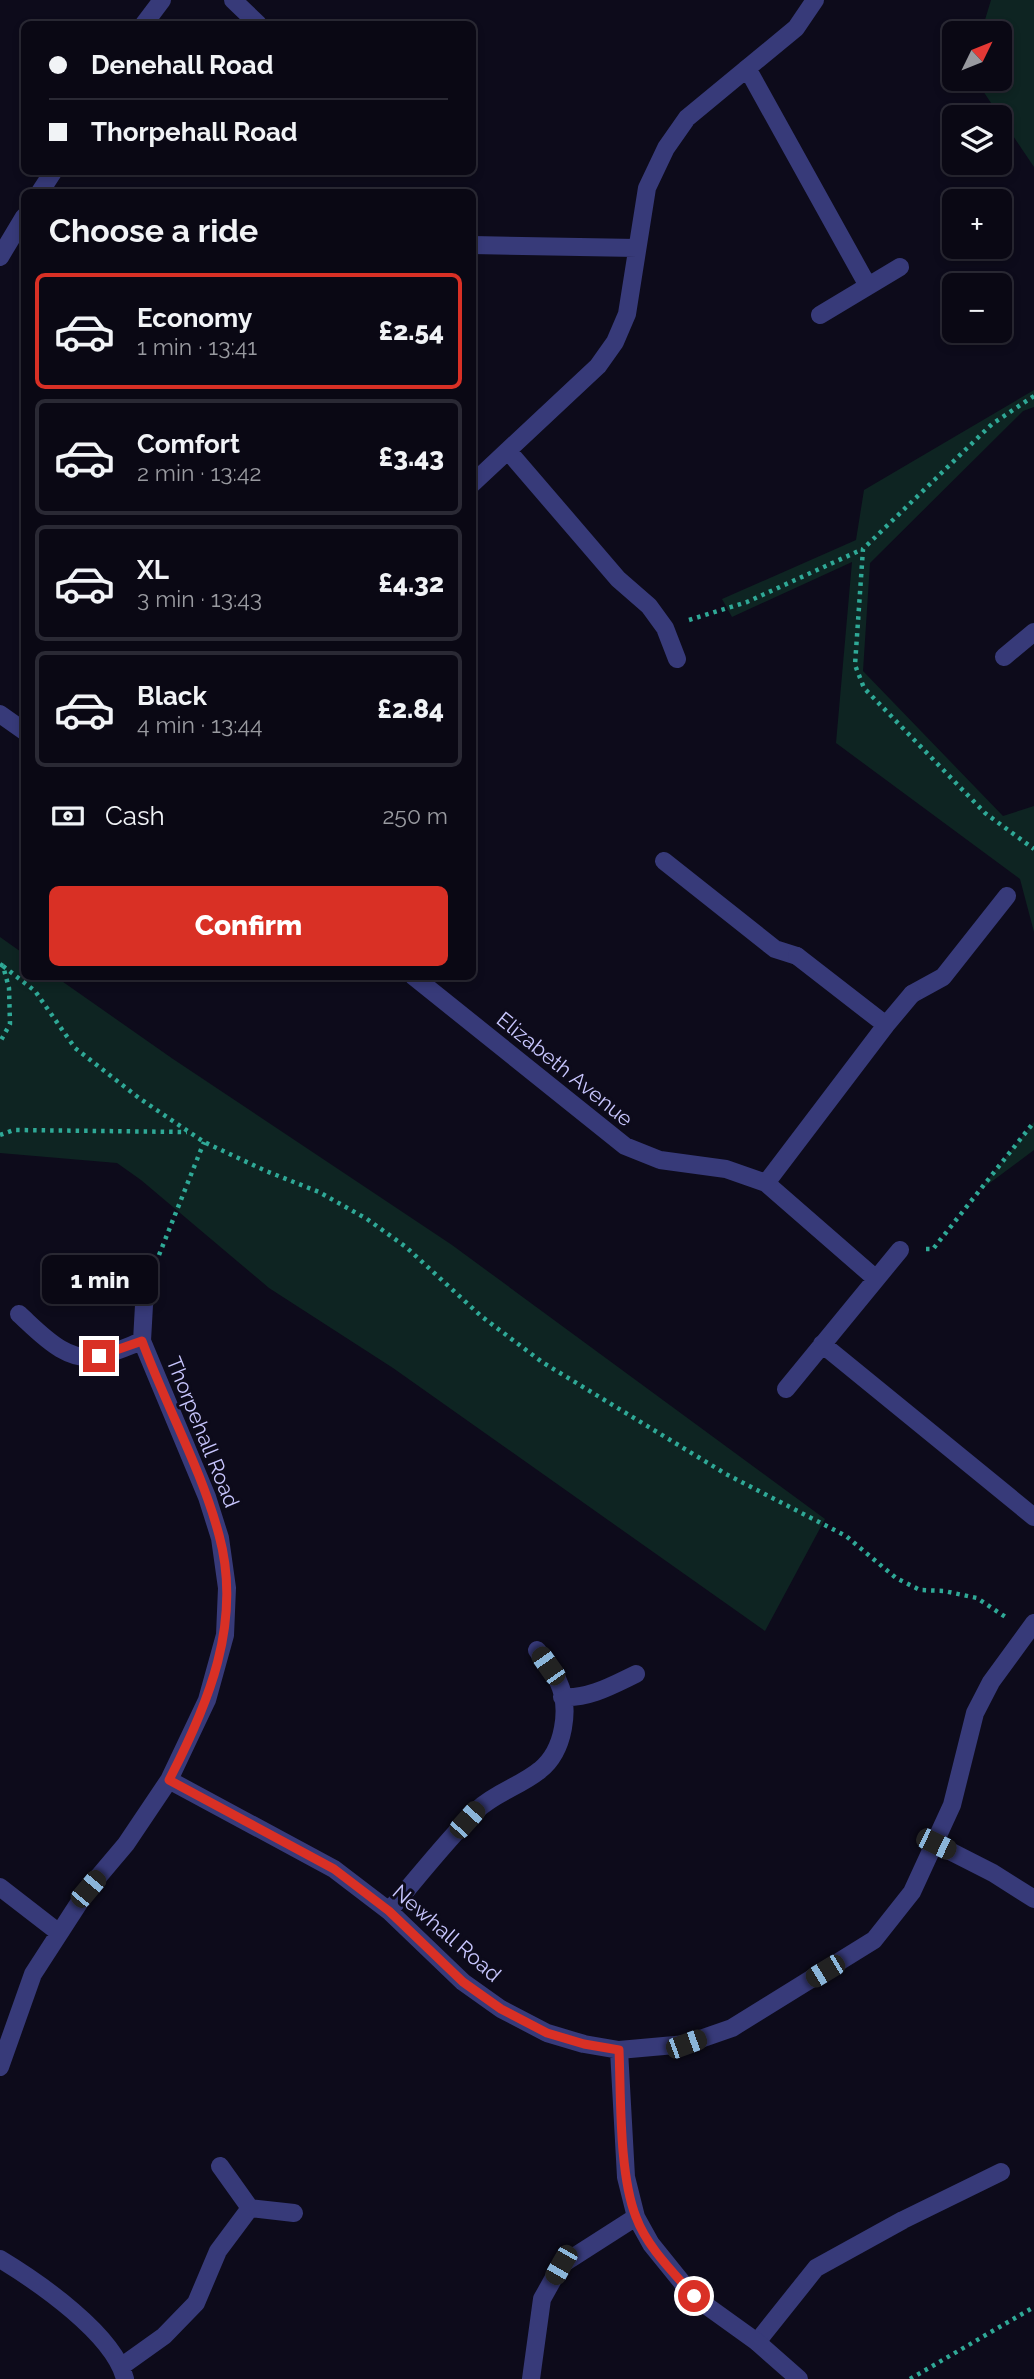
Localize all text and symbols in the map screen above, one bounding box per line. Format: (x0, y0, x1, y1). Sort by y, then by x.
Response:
north arrow (942, 21, 1012, 91)
map controls (942, 21, 1012, 343)
text: Denehall Road (91, 50, 273, 80)
button: layers (942, 105, 1012, 175)
text: Thorpehall Road (91, 117, 298, 147)
button: + (942, 189, 1012, 259)
text: Choose a ride (49, 212, 258, 249)
button: − (942, 273, 1012, 343)
icon: car (53, 300, 116, 363)
text: Economy (137, 303, 252, 333)
text: £2.54 (379, 316, 444, 346)
text: 1 min · 13:41 (137, 333, 257, 360)
icon: car (53, 426, 116, 489)
text: Comfort (137, 429, 240, 459)
text: £3.43 (379, 442, 444, 472)
text: 2 min · 13:42 (137, 459, 261, 486)
icon: car (53, 552, 116, 615)
text: XL (137, 555, 169, 585)
text: £4.32 (378, 568, 444, 598)
text: 3 min · 13:43 (137, 585, 262, 612)
icon: car (53, 678, 116, 741)
text: Black (137, 681, 207, 711)
text: £2.84 (377, 694, 444, 724)
text: 4 min · 13:44 (137, 711, 263, 738)
icon: cash (49, 797, 87, 835)
text: Cash (105, 801, 165, 831)
text: 250 m (382, 802, 448, 829)
button: Confirm (49, 886, 448, 966)
street label: Elizabeth Avenue (492, 1007, 638, 1131)
callout: 1 min (41, 1254, 157, 1304)
text: 1 min (70, 1266, 130, 1293)
route end (83, 1340, 115, 1372)
street label: Thorpehall Road (161, 1353, 245, 1511)
car (528, 1643, 569, 1689)
car (446, 1797, 489, 1843)
car (913, 1825, 960, 1863)
car (67, 1866, 110, 1912)
street label: Newhall Road (388, 1879, 506, 1987)
car (802, 1951, 849, 1991)
car (663, 2027, 710, 2061)
car (542, 2242, 581, 2288)
route start (678, 2280, 710, 2312)

